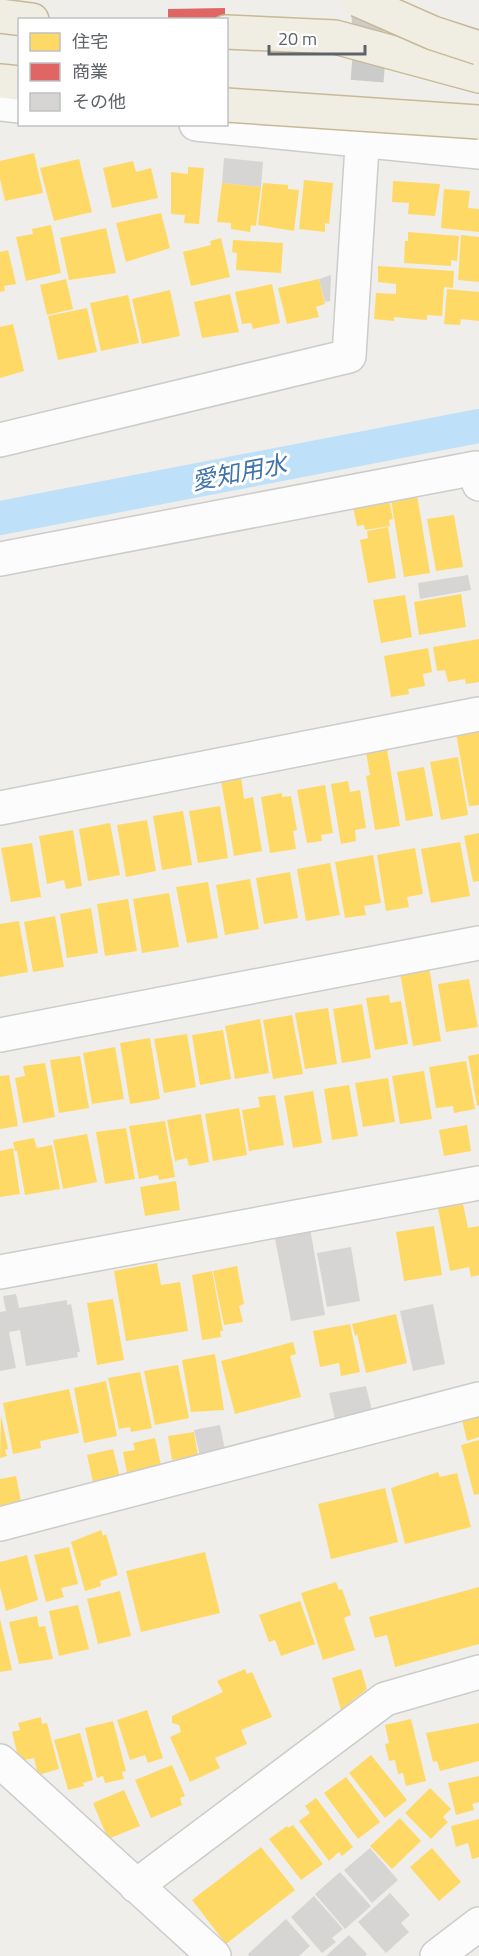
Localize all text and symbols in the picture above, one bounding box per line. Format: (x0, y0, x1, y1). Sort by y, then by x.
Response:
legend (18, 18, 228, 126)
scale bar (269, 18, 365, 56)
text: 20 m (278, 25, 317, 52)
text: 住宅 (72, 28, 108, 55)
text: 商業 (72, 58, 108, 85)
text: その他 (72, 88, 126, 115)
water label: 愛知用水 (188, 445, 292, 499)

